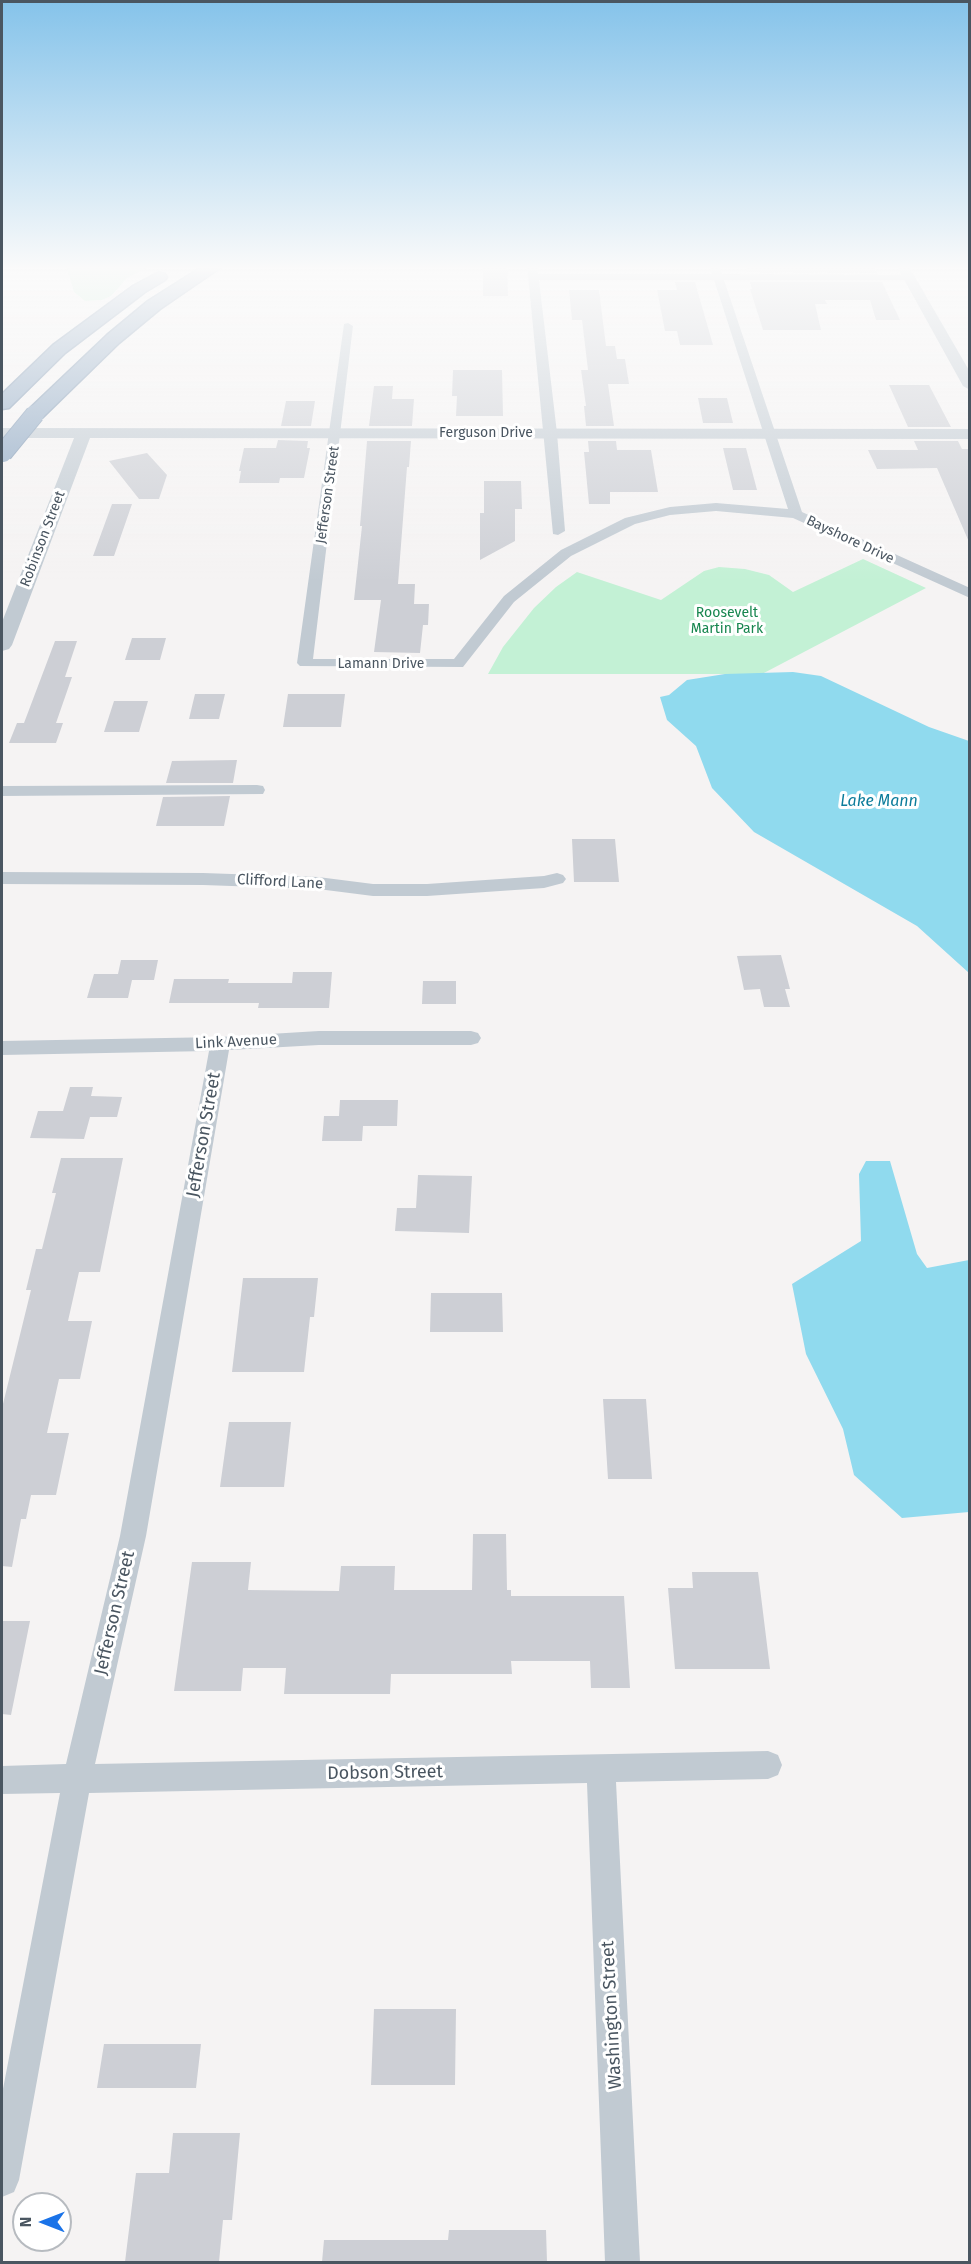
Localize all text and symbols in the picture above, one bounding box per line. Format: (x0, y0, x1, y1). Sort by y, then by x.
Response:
street label: Ferguson Drive (439, 425, 533, 441)
street label: Jefferson Street (313, 445, 343, 545)
street label: Robinson Street (17, 489, 69, 589)
street label: Bayshore Drive (804, 512, 896, 568)
park label: Roosevelt Martin Park (691, 605, 763, 638)
street label: Lamann Drive (337, 656, 425, 672)
water label: Lake Mann (840, 792, 918, 812)
street label: Clifford Lane (236, 871, 324, 893)
street label: Link Avenue (195, 1031, 277, 1053)
street label: Jefferson Street (182, 1071, 226, 1199)
street label: Jefferson Street (90, 1549, 140, 1677)
street label: Dobson Street (327, 1761, 443, 1785)
street label: Washington Street (597, 1940, 627, 2090)
north arrow (12, 2192, 72, 2252)
text: N (16, 2217, 35, 2227)

